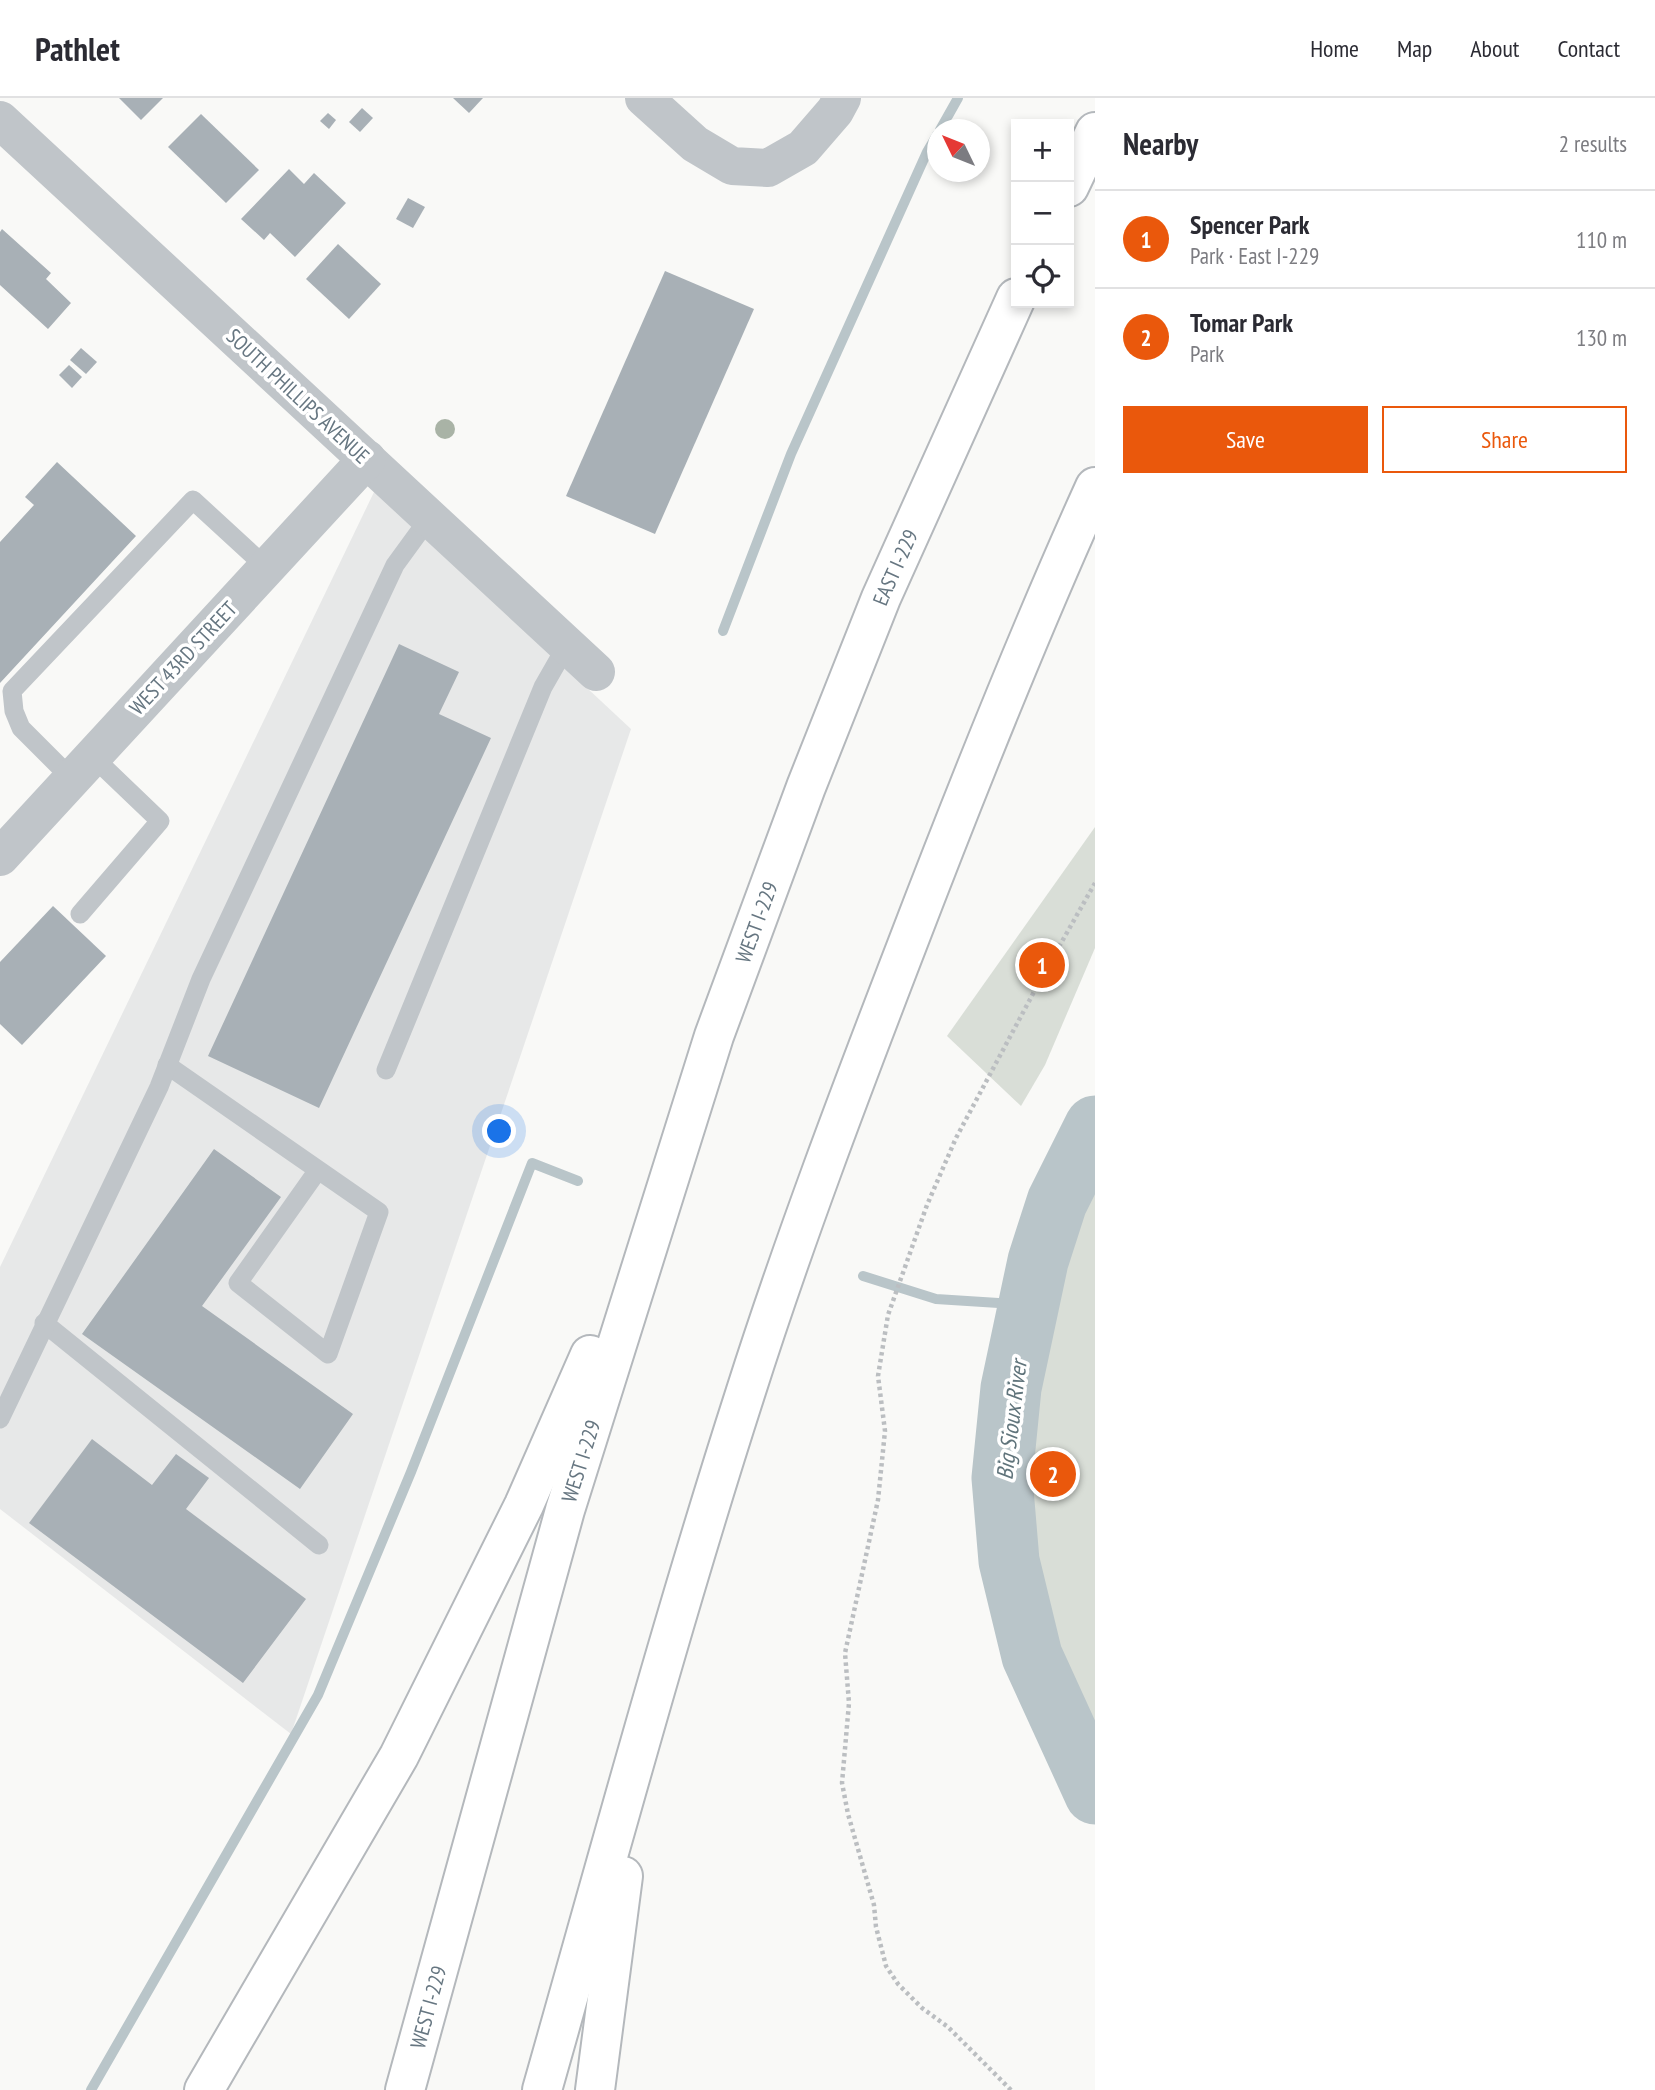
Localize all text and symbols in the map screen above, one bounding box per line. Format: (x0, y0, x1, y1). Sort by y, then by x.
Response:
text: Pathlet (35, 27, 120, 70)
text: Home (1310, 33, 1359, 64)
text: Map (1397, 33, 1432, 64)
text: About (1470, 33, 1519, 64)
text: Contact (1557, 33, 1620, 64)
north arrow (927, 119, 990, 182)
map controls (1011, 119, 1074, 308)
button: + (1011, 119, 1074, 182)
text: Nearby (1123, 124, 1198, 163)
text: 2 results (1559, 129, 1627, 158)
button: − (1011, 182, 1074, 245)
text: Spencer Park (1190, 208, 1310, 241)
text: 1 (1141, 225, 1152, 254)
text: 110 m (1576, 225, 1627, 254)
text: Park · East I-229 (1190, 241, 1319, 270)
button: locate (1011, 245, 1074, 308)
text: Tomar Park (1190, 306, 1293, 339)
street label: SOUTH PHILLIPS AVENUE (221, 323, 375, 469)
text: 2 (1141, 323, 1152, 352)
text: 130 m (1576, 323, 1627, 352)
text: Park (1190, 339, 1224, 368)
button: Save (1123, 406, 1368, 473)
button: Share (1382, 406, 1627, 473)
street label: EAST I-229 (866, 525, 924, 609)
street label: WEST 43RD STREET (123, 595, 243, 720)
street label: WEST I-229 (729, 878, 783, 966)
pin: 1 (1019, 939, 1065, 991)
your location (482, 1114, 516, 1148)
water label: Big Sioux River (989, 1355, 1033, 1481)
street label: WEST I-229 (555, 1417, 606, 1505)
pin: 2 (1030, 1448, 1076, 1500)
street label: WEST I-229 (404, 1963, 452, 2052)

